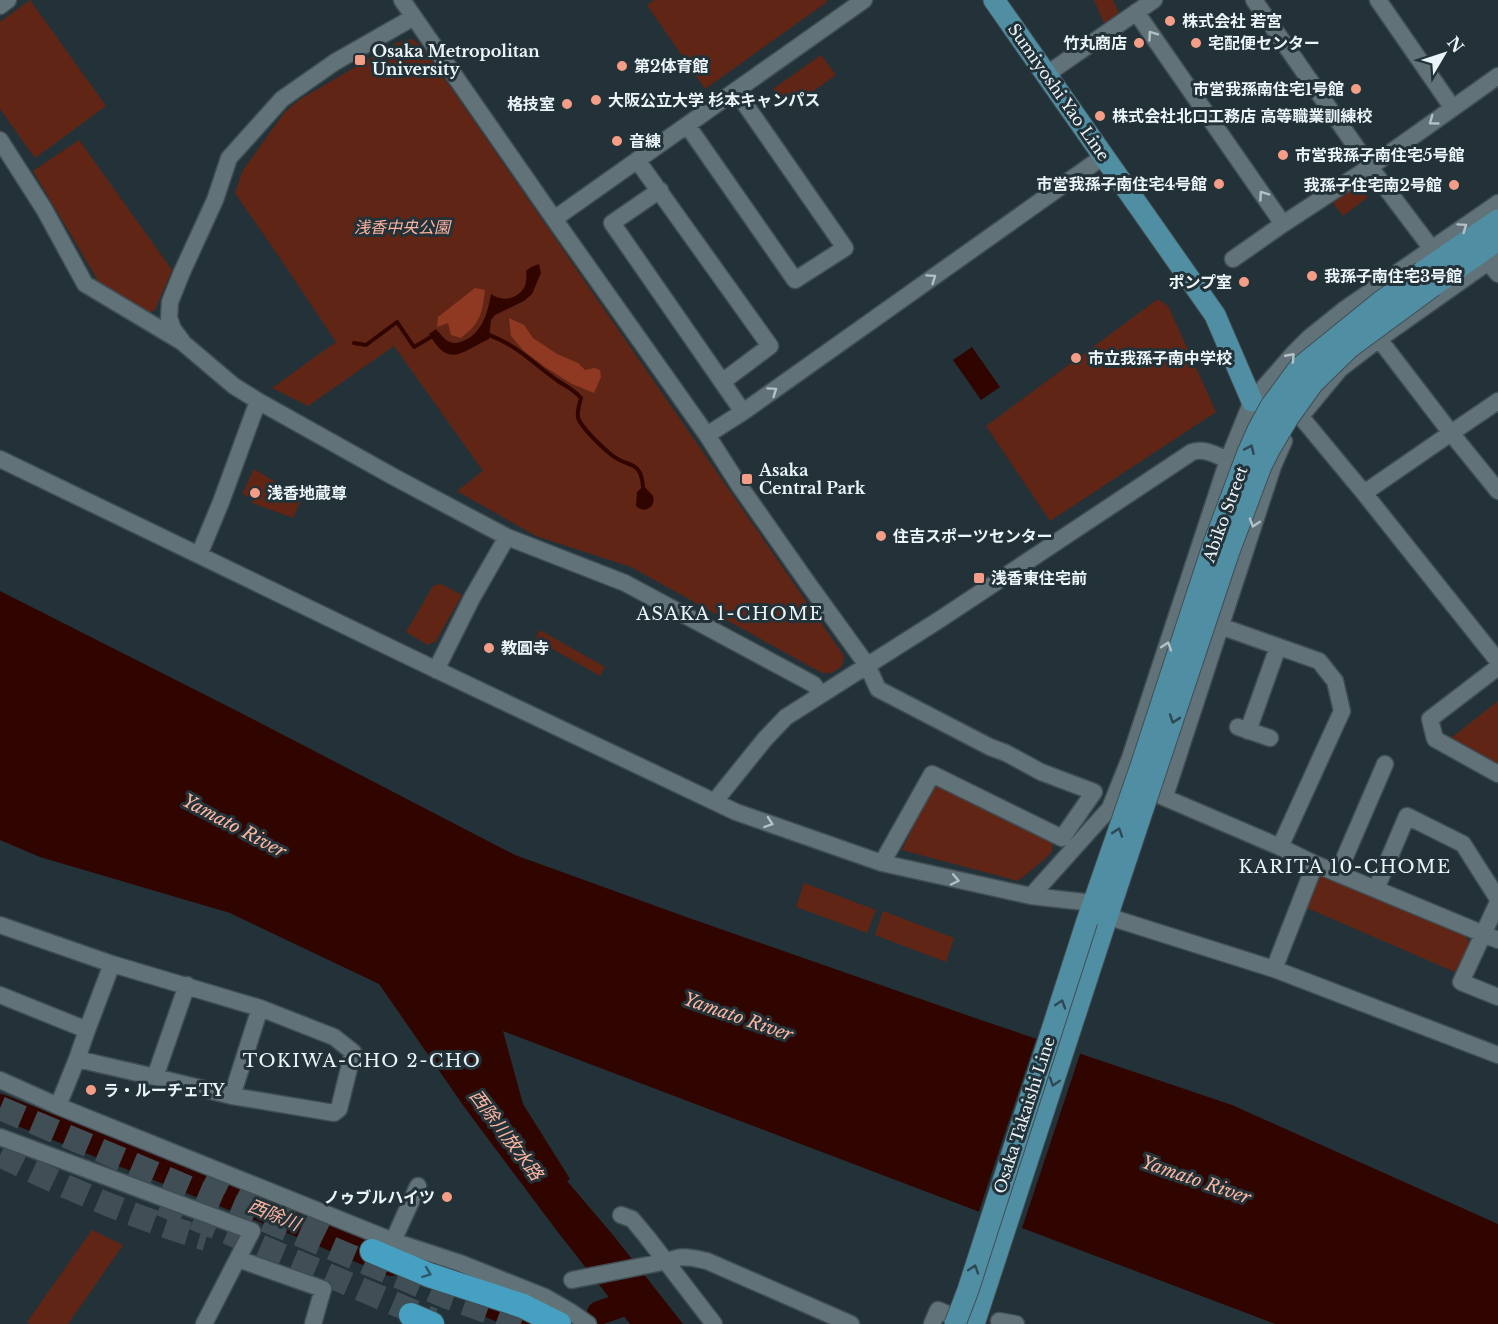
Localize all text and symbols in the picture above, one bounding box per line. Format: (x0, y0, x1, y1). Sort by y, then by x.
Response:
place label: 株式会社 若宮 (1182, 11, 1282, 31)
marker: 株式会社 若宮 (1163, 14, 1177, 28)
street label: Sumiyoshi Yao Line (1004, 19, 1114, 165)
north arrow (1414, 24, 1474, 84)
one-way arrow (1148, 31, 1159, 42)
text: N (1443, 32, 1468, 57)
place label: 竹丸商店 (1063, 33, 1127, 53)
place label: 宅配便センター (1208, 33, 1320, 53)
marker: 竹丸商店 (1132, 36, 1146, 50)
marker: 宅配便センター (1189, 36, 1203, 50)
place label: Osaka Metropolitan University (372, 41, 540, 79)
marker: Osaka Metropolitan University (353, 53, 367, 67)
place label: 第2体育館 (634, 56, 708, 76)
marker: 第2体育館 (615, 59, 629, 73)
place label: 市営我孫南住宅1号館 (1193, 79, 1344, 99)
marker: 市営我孫南住宅1号館 (1349, 82, 1363, 96)
place label: 大阪公立大学 杉本キャンパス (608, 90, 820, 110)
marker: 大阪公立大学 杉本キャンパス (589, 93, 603, 107)
place label: 格技室 (507, 94, 555, 114)
marker: 格技室 (560, 97, 574, 111)
place label: 株式会社北口工務店 高等職業訓練校 (1112, 106, 1372, 126)
marker: 株式会社北口工務店 高等職業訓練校 (1093, 109, 1107, 123)
one-way arrow (1428, 114, 1439, 125)
place label: 音練 (629, 131, 661, 151)
marker: 音練 (610, 134, 624, 148)
place label: 市営我孫子南住宅5号館 (1295, 145, 1465, 165)
marker: 市営我孫子南住宅5号館 (1276, 148, 1290, 162)
place label: 市営我孫子南住宅4号館 (1036, 174, 1207, 194)
place label: 我孫子住宅南2号館 (1304, 175, 1442, 195)
marker: 市営我孫子南住宅4号館 (1212, 177, 1226, 191)
marker: 我孫子住宅南2号館 (1447, 178, 1461, 192)
one-way arrow (1259, 191, 1270, 202)
park label: 浅香中央公園 (354, 217, 452, 237)
one-way arrow (1456, 223, 1467, 234)
place label: 我孫子南住宅3号館 (1324, 266, 1462, 286)
marker: 我孫子南住宅3号館 (1305, 269, 1319, 283)
place label: ポンプ室 (1168, 272, 1232, 292)
one-way arrow (925, 274, 936, 285)
marker: ポンプ室 (1237, 275, 1251, 289)
place label: 市立我孫子南中学校 (1088, 348, 1232, 368)
marker: 市立我孫子南中学校 (1069, 351, 1083, 365)
one-way arrow (1284, 353, 1295, 363)
one-way arrow (766, 387, 777, 398)
one-way arrow (1242, 444, 1254, 455)
place label: Asaka Central Park (758, 460, 866, 498)
street label: Abiko Street (1198, 463, 1252, 566)
marker: Asaka Central Park (740, 472, 754, 486)
place label: 浅香地蔵尊 (267, 483, 347, 503)
marker: 浅香地蔵尊 (248, 486, 262, 500)
one-way arrow (1249, 517, 1262, 528)
place label: 住吉スポーツセンター (892, 526, 1053, 546)
marker: 住吉スポーツセンター (874, 529, 888, 543)
place label: 浅香東住宅前 (991, 568, 1087, 588)
marker: 浅香東住宅前 (972, 571, 986, 585)
district label: ASAKA 1-CHOME (635, 603, 824, 625)
place label: 教圓寺 (501, 638, 549, 658)
marker: 教圓寺 (482, 641, 496, 655)
one-way arrow (1160, 641, 1172, 652)
one-way arrow (1168, 713, 1181, 724)
water label: Yamato River (178, 789, 290, 863)
one-way arrow (763, 815, 774, 828)
one-way arrow (1111, 827, 1124, 838)
district label: KARITA 10-CHOME (1238, 856, 1452, 878)
one-way arrow (950, 872, 960, 885)
water label: Yamato River (680, 988, 796, 1046)
one-way arrow (1053, 999, 1066, 1010)
street label: Osaka Takaishi Line (989, 1034, 1059, 1196)
district label: TOKIWA-CHO 2-CHO (243, 1050, 481, 1072)
one-way arrow (1049, 1076, 1061, 1087)
place label: ラ・ルーチェTY (103, 1080, 225, 1100)
marker: ラ・ルーチェTY (84, 1083, 98, 1097)
water label: 西除川放水路 (465, 1085, 548, 1186)
water label: Yamato River (1138, 1151, 1254, 1209)
place label: ノゥブルハイツ (324, 1187, 435, 1207)
marker: ノゥブルハイツ (440, 1190, 454, 1204)
water label: 西除川 (245, 1195, 305, 1236)
one-way arrow (967, 1264, 980, 1275)
one-way arrow (420, 1266, 431, 1278)

